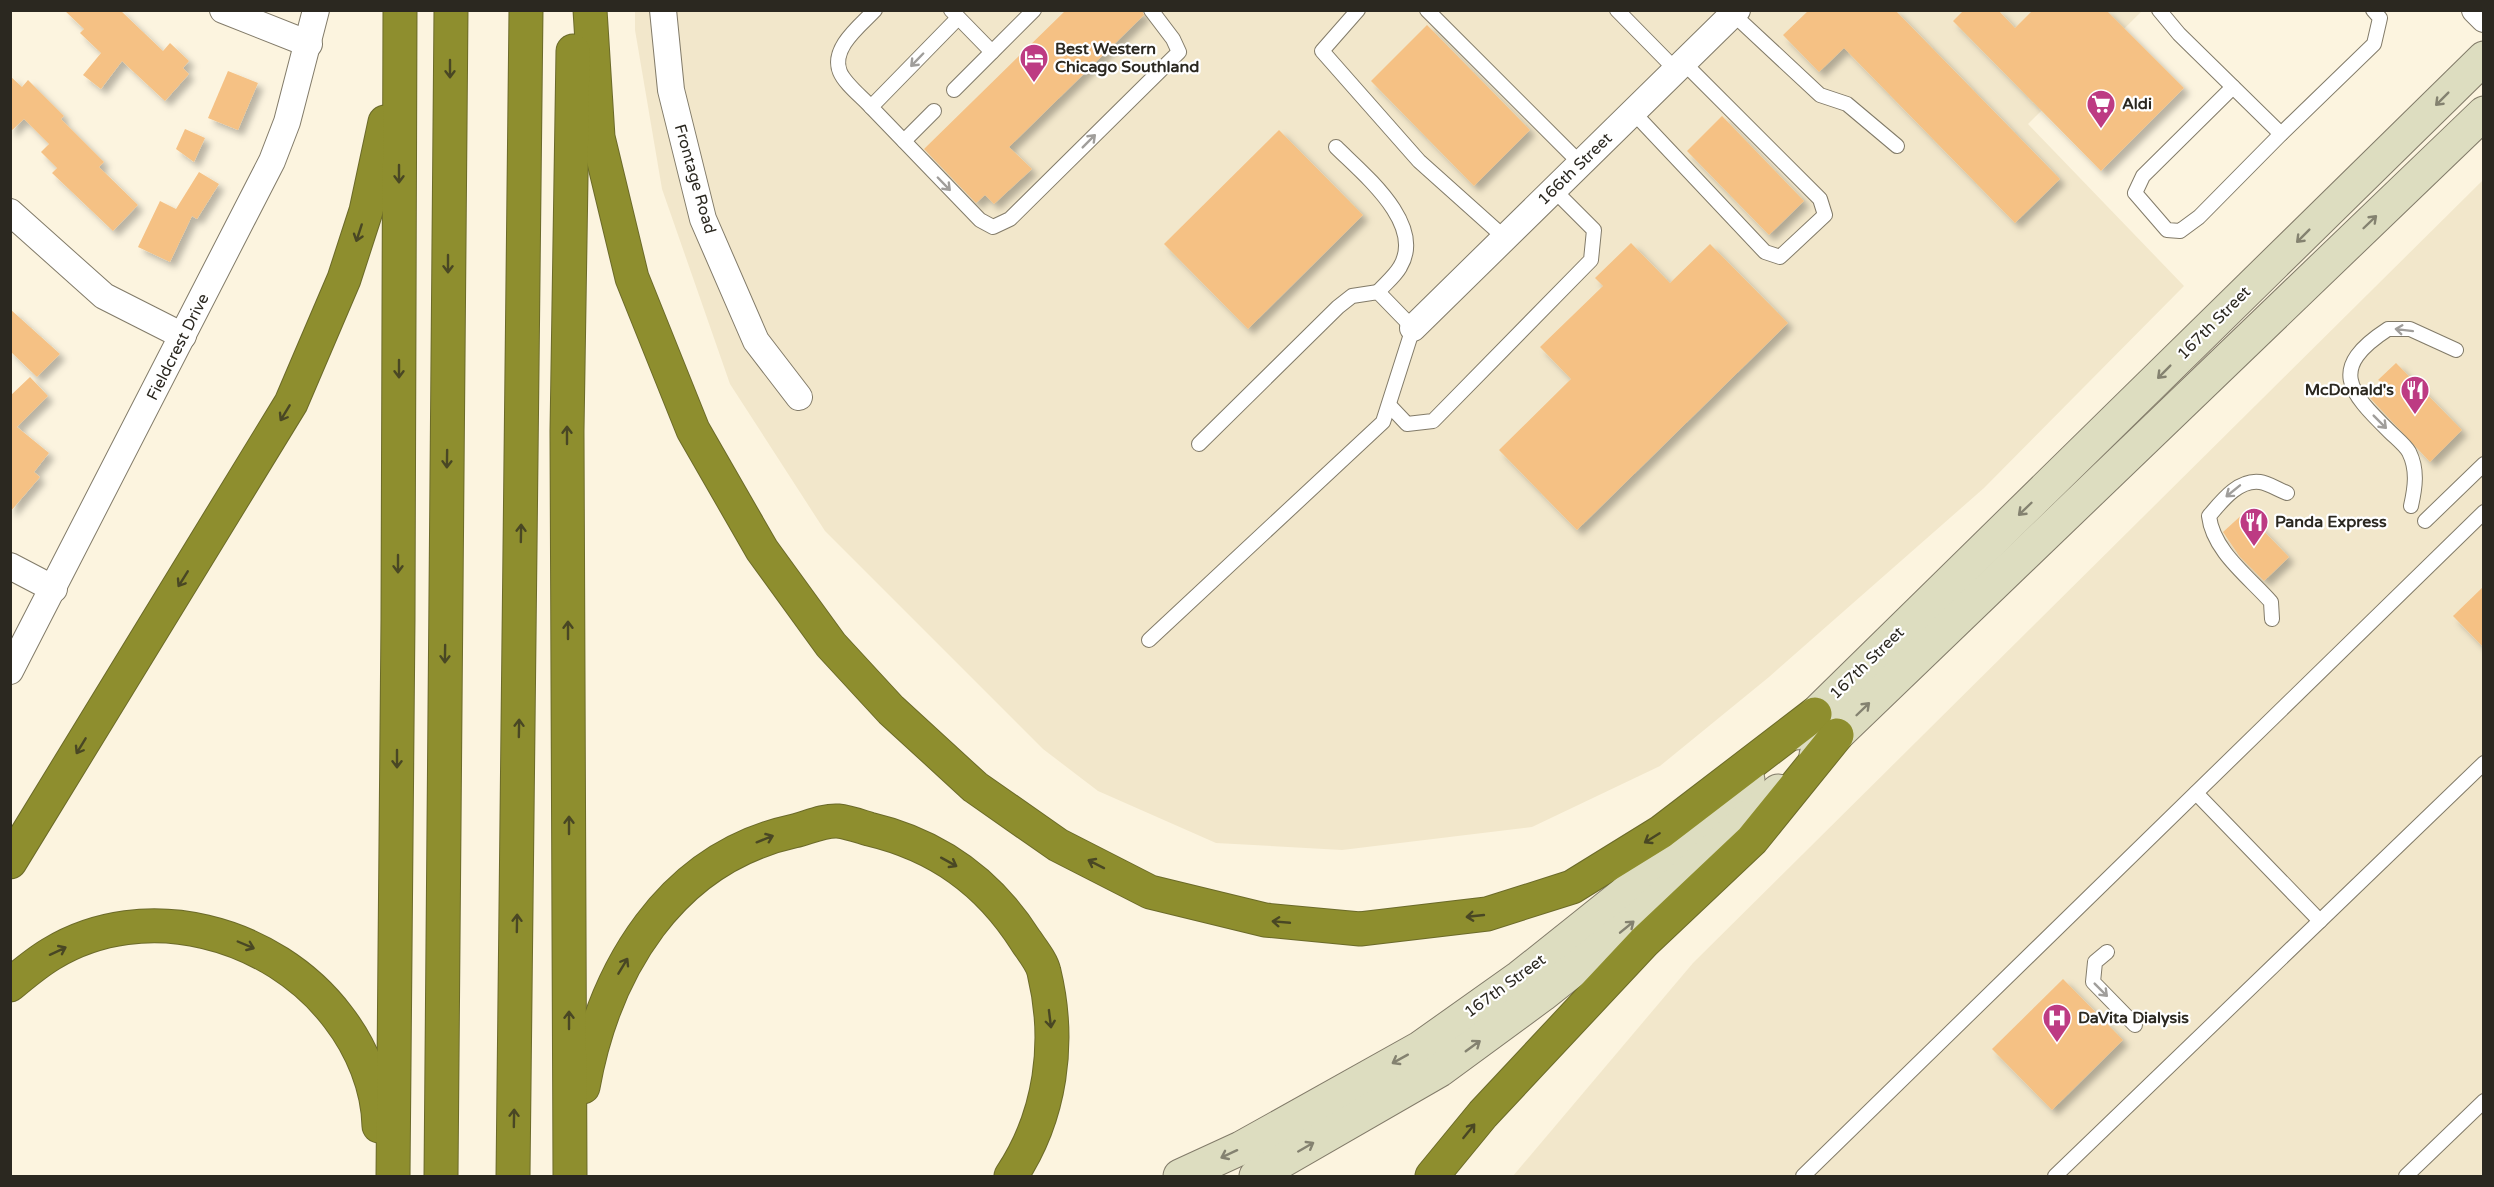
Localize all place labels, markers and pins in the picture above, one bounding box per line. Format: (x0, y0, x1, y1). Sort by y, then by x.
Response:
place label: Best Western Chicago Southland (1055, 39, 1199, 77)
hotel icon: Best Western Chicago Southland (1018, 42, 1050, 84)
supermarket icon: Aldi (2085, 88, 2117, 130)
place label: Aldi (2122, 94, 2152, 114)
restaurant icon: McDonald's (2399, 374, 2431, 416)
place label: McDonald's (2305, 380, 2394, 400)
restaurant icon: Panda Express (2238, 506, 2270, 548)
place label: Panda Express (2275, 512, 2387, 532)
hospital icon: DaVita Dialysis (2041, 1002, 2073, 1044)
place label: DaVita Dialysis (2078, 1008, 2189, 1028)

